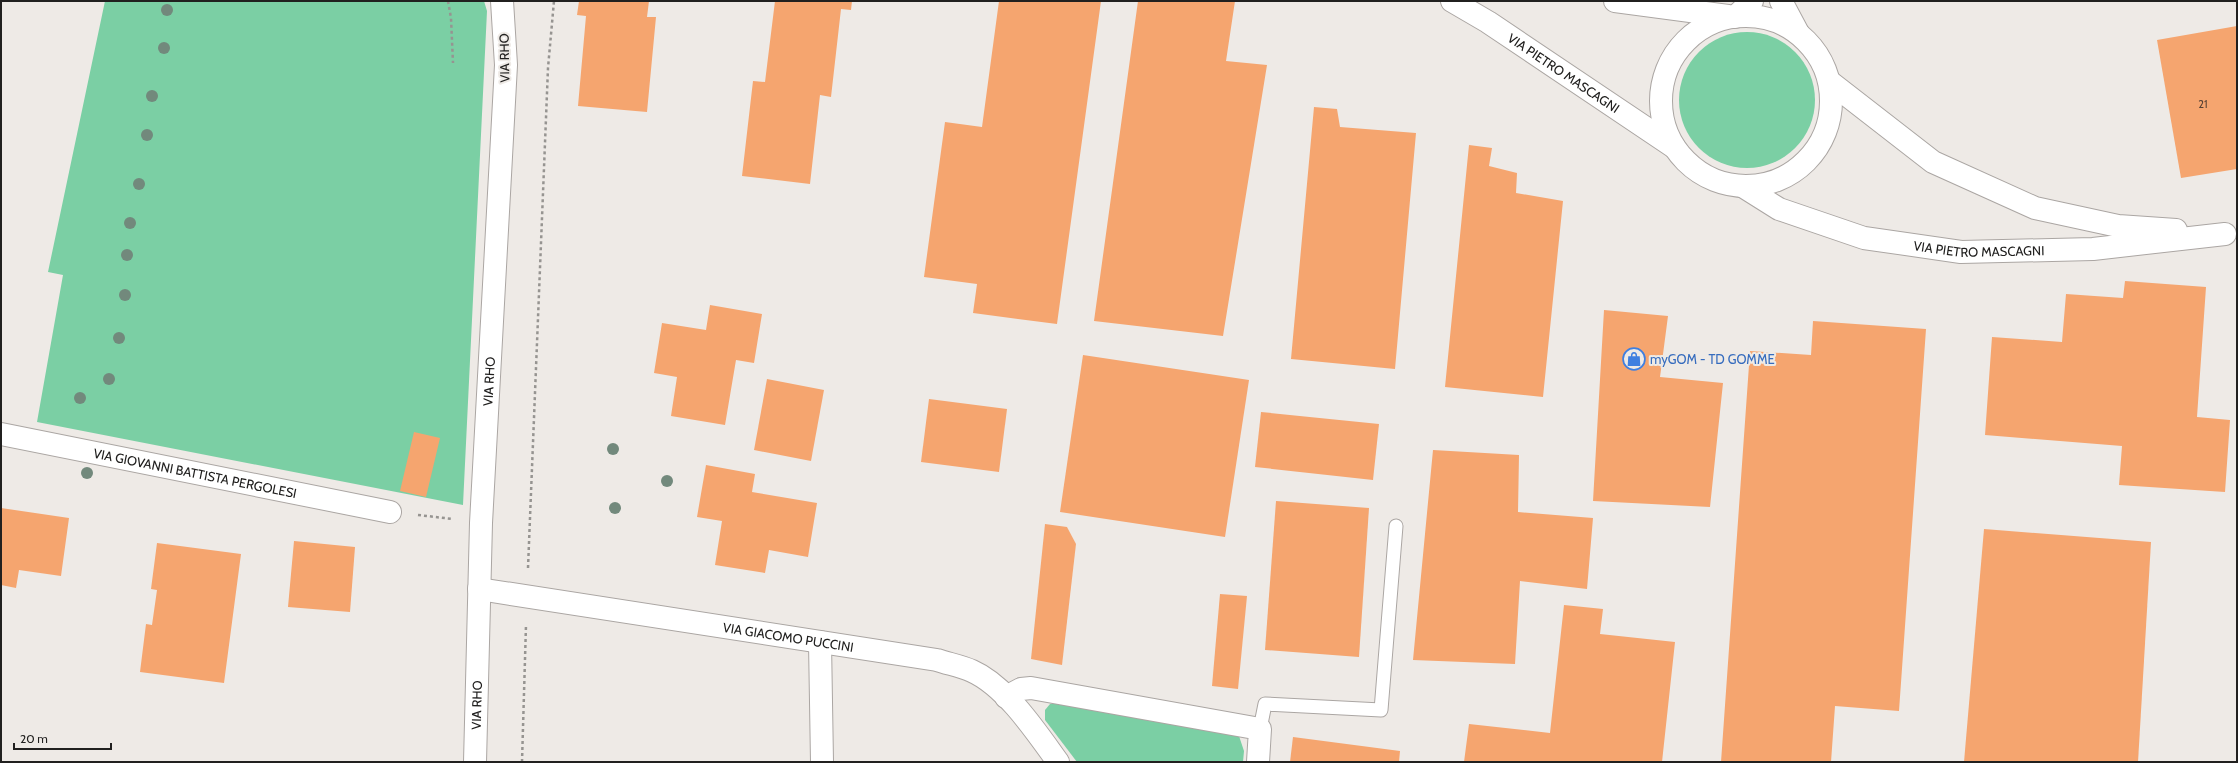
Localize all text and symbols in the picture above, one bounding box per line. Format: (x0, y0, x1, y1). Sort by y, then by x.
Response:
street label: VIA PIETRO MASCAGNI (1505, 30, 1623, 116)
street label: VIA RHO (496, 33, 512, 83)
house number: 21 (2198, 97, 2208, 111)
street label: VIA PIETRO MASCAGNI (1913, 237, 2045, 260)
shop icon: myGOM - TD GOMME (1621, 346, 1647, 372)
place label: myGOM - TD GOMME (1650, 351, 1775, 367)
street label: VIA RHO (479, 356, 498, 406)
street label: VIA GIOVANNI BATTISTA PERGOLESI (92, 445, 298, 501)
street label: VIA GIACOMO PUCCINI (722, 619, 855, 655)
street label: VIA RHO (468, 680, 485, 730)
scale bar (14, 725, 111, 751)
text: 20 m (20, 731, 48, 746)

